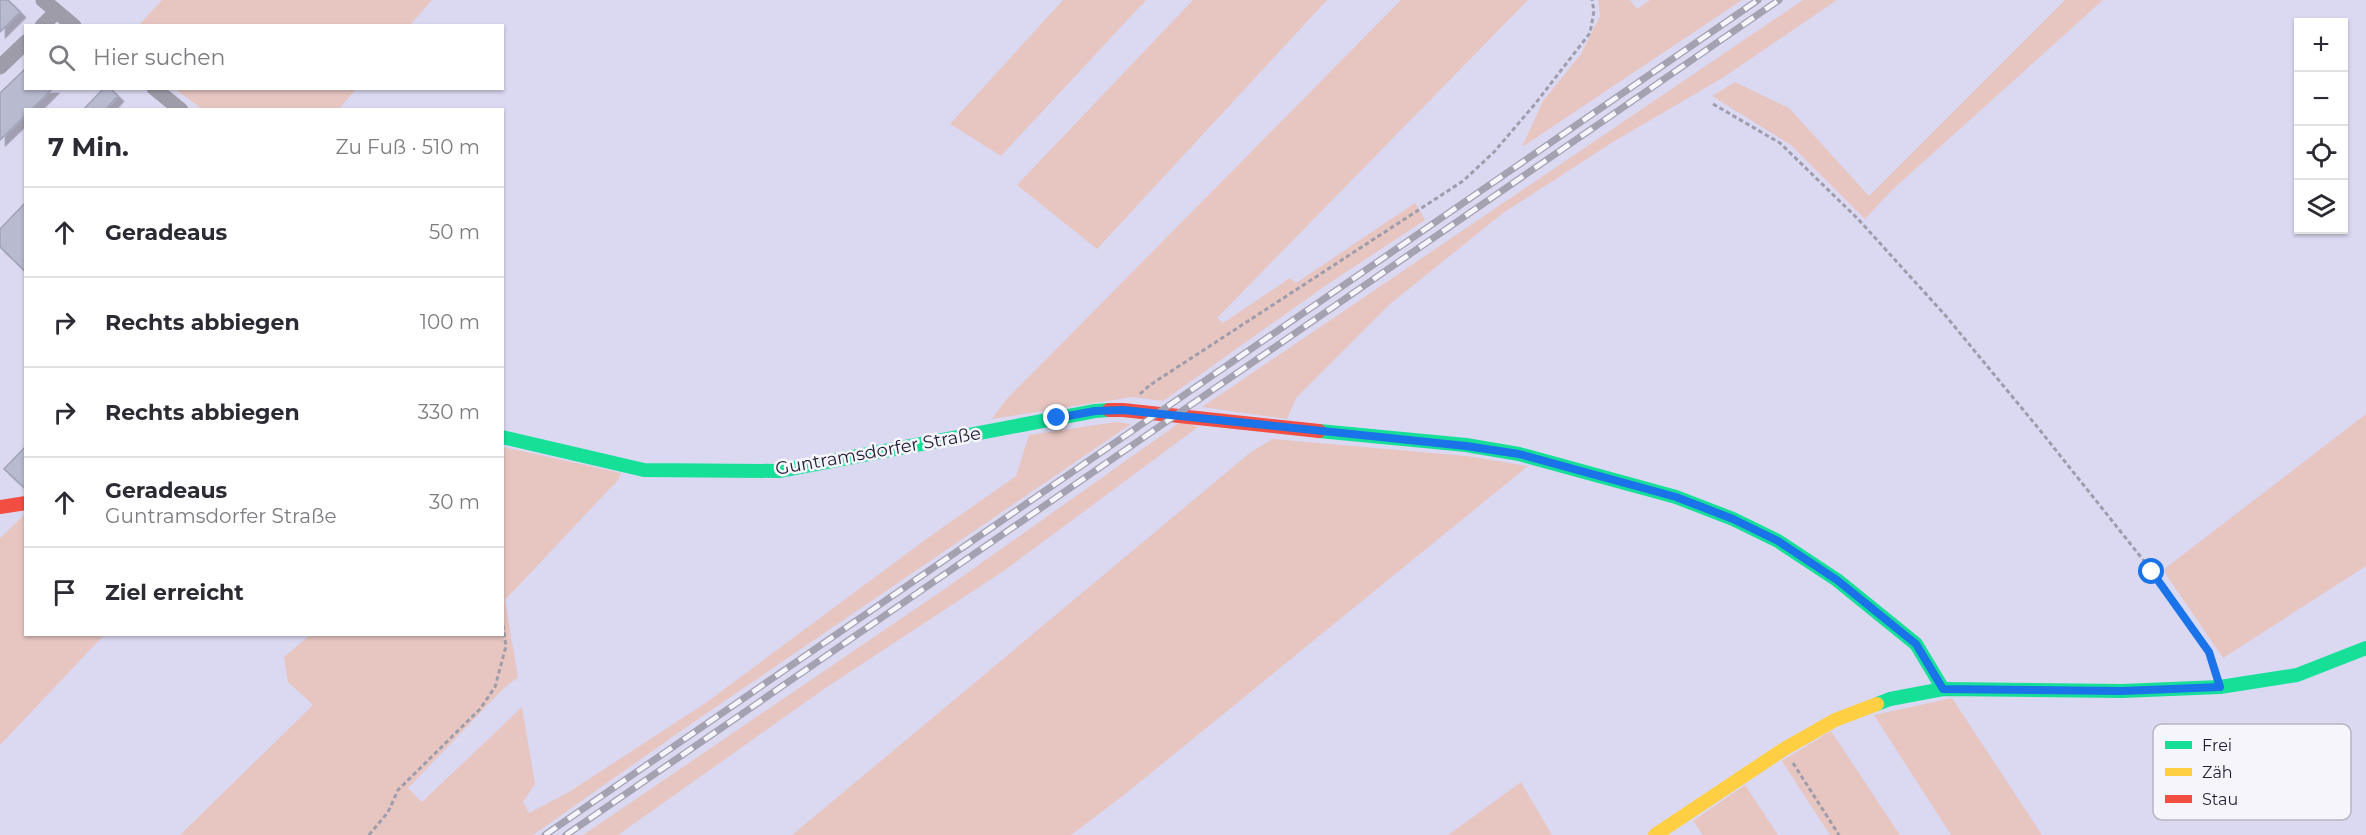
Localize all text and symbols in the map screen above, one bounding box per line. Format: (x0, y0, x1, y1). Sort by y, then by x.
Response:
map controls (2294, 18, 2348, 234)
button: + (2294, 18, 2348, 72)
search box (24, 24, 504, 90)
icon: search (45, 41, 78, 74)
text: Hier suchen (93, 44, 225, 71)
button: − (2294, 72, 2348, 126)
button: locate (2294, 126, 2348, 180)
text: 7 Min. (48, 131, 129, 163)
text: Zu Fuß · 510 m (336, 135, 480, 159)
button: layers (2294, 180, 2348, 234)
icon: ahead (48, 216, 81, 249)
text: Geradeaus (105, 219, 227, 246)
text: 50 m (429, 220, 480, 244)
icon: right (48, 306, 81, 339)
text: Rechts abbiegen (105, 309, 300, 336)
text: 100 m (420, 310, 480, 334)
icon: right (48, 396, 81, 429)
text: Rechts abbiegen (105, 399, 300, 426)
text: 330 m (418, 400, 480, 424)
route end (1043, 404, 1069, 430)
street label: Guntramsdorfer Straße (774, 422, 983, 480)
text: Geradeaus (105, 477, 227, 504)
icon: ahead (48, 486, 81, 519)
text: 30 m (429, 490, 480, 514)
text: Guntramsdorfer Straße (105, 504, 336, 528)
route start (2138, 558, 2164, 584)
icon: arrive (48, 576, 81, 609)
text: Ziel erreicht (105, 579, 244, 606)
legend (2153, 724, 2351, 820)
text: Frei (2202, 736, 2232, 755)
text: Zäh (2202, 763, 2233, 782)
text: Stau (2202, 790, 2238, 809)

